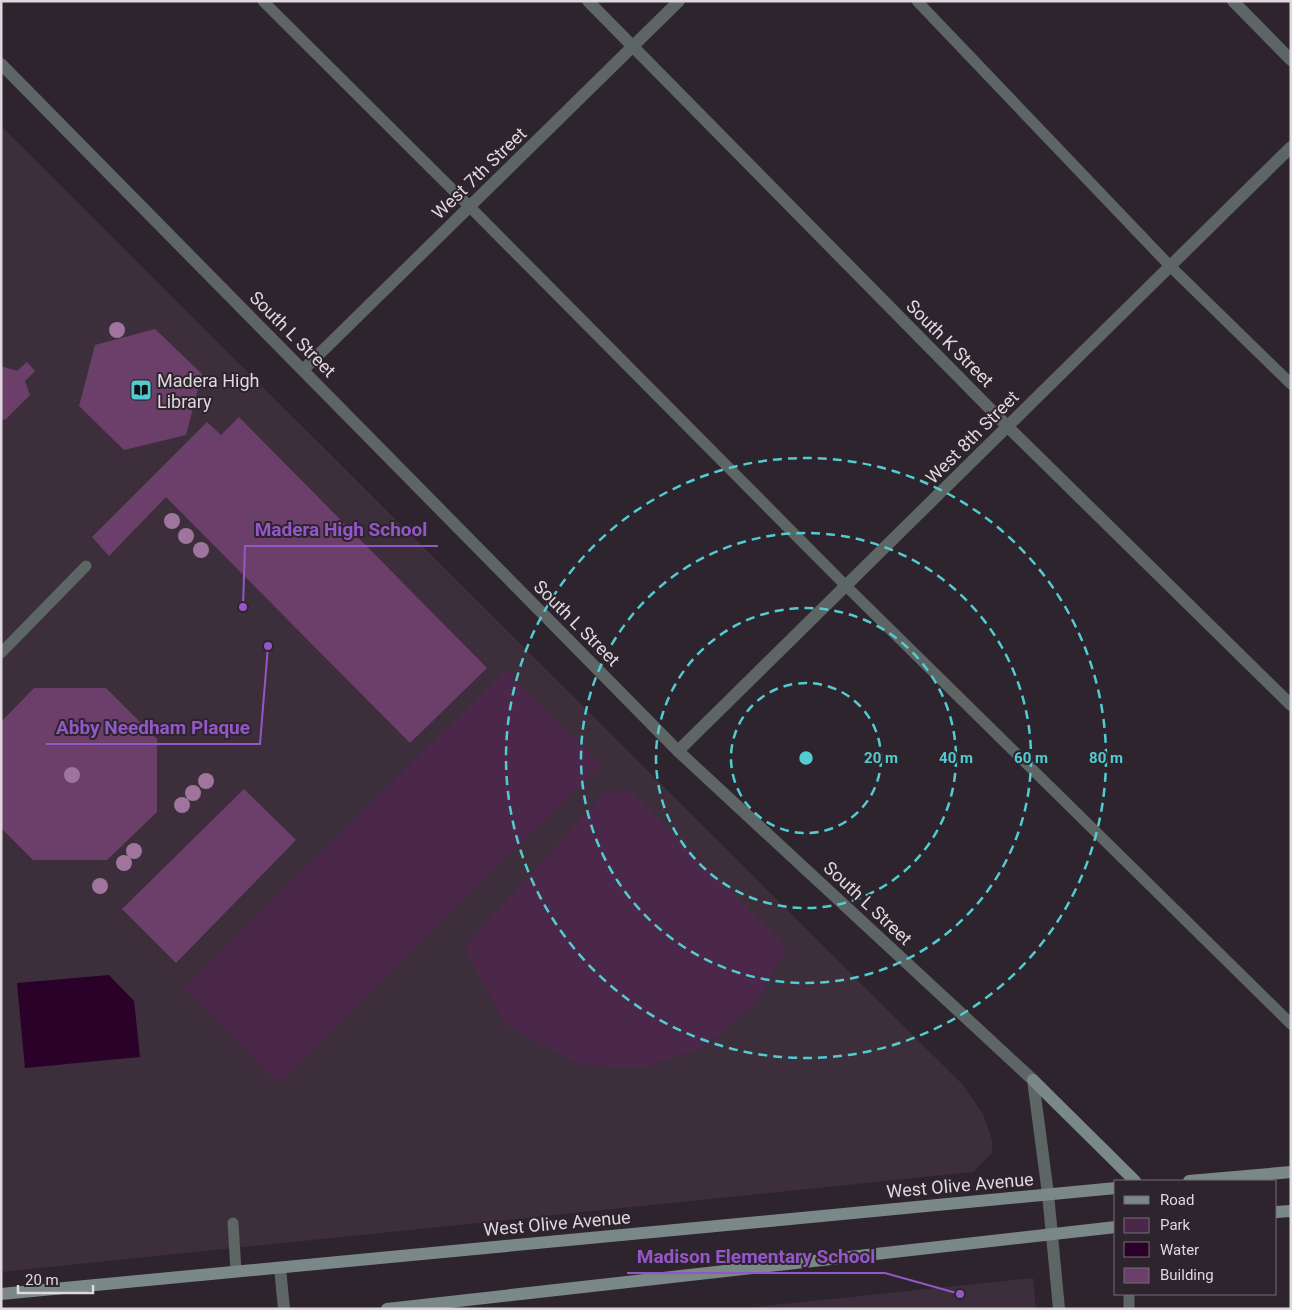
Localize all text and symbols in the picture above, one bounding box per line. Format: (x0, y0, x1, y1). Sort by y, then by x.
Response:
street label: West 7th Street (428, 123, 531, 223)
street label: South L Street (246, 287, 340, 381)
street label: South K Street (902, 295, 998, 391)
place label: Madera High Library (157, 370, 259, 412)
library icon: Madera High Library (129, 378, 153, 402)
street label: West 8th Street (921, 386, 1023, 488)
callout: Madera High School (245, 512, 438, 546)
text: Madera High School (255, 518, 427, 541)
street label: South L Street (530, 576, 624, 670)
callout: Abby Needham Plaque (46, 710, 260, 744)
text: Abby Needham Plaque (56, 716, 250, 739)
centre of rings (797, 749, 815, 767)
text: 20 m (864, 749, 898, 767)
text: 40 m (939, 749, 973, 767)
text: 60 m (1014, 749, 1048, 767)
text: 80 m (1089, 749, 1123, 767)
street label: South L Street (820, 857, 916, 949)
street label: West Olive Avenue (886, 1168, 1034, 1202)
legend (1114, 1180, 1277, 1295)
text: Road (1160, 1191, 1194, 1209)
street label: West Olive Avenue (483, 1206, 631, 1240)
text: Park (1160, 1216, 1191, 1234)
callout: Madison Elementary School (627, 1239, 885, 1273)
text: Water (1160, 1241, 1199, 1259)
text: Madison Elementary School (637, 1245, 875, 1268)
scale bar (18, 1262, 92, 1294)
text: Building (1160, 1266, 1214, 1284)
text: 20 m (25, 1271, 59, 1289)

